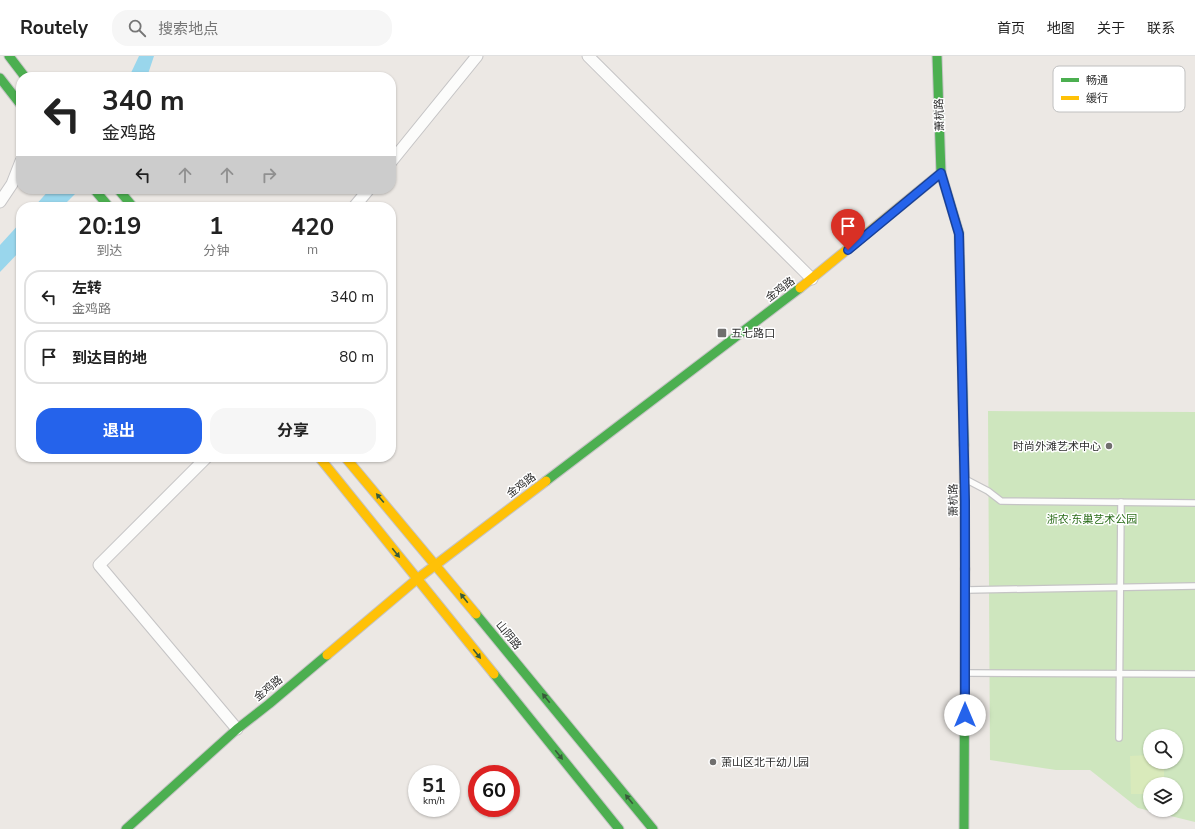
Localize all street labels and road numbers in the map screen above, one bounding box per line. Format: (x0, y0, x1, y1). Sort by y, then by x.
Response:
street label: 萧杭路 (931, 98, 948, 132)
street label: 金鸡路 (763, 273, 798, 305)
street label: 金鸡路 (504, 469, 539, 501)
street label: 萧杭路 (946, 483, 961, 517)
street label: 山阴路 (492, 618, 525, 653)
street label: 金鸡路 (251, 672, 286, 705)

